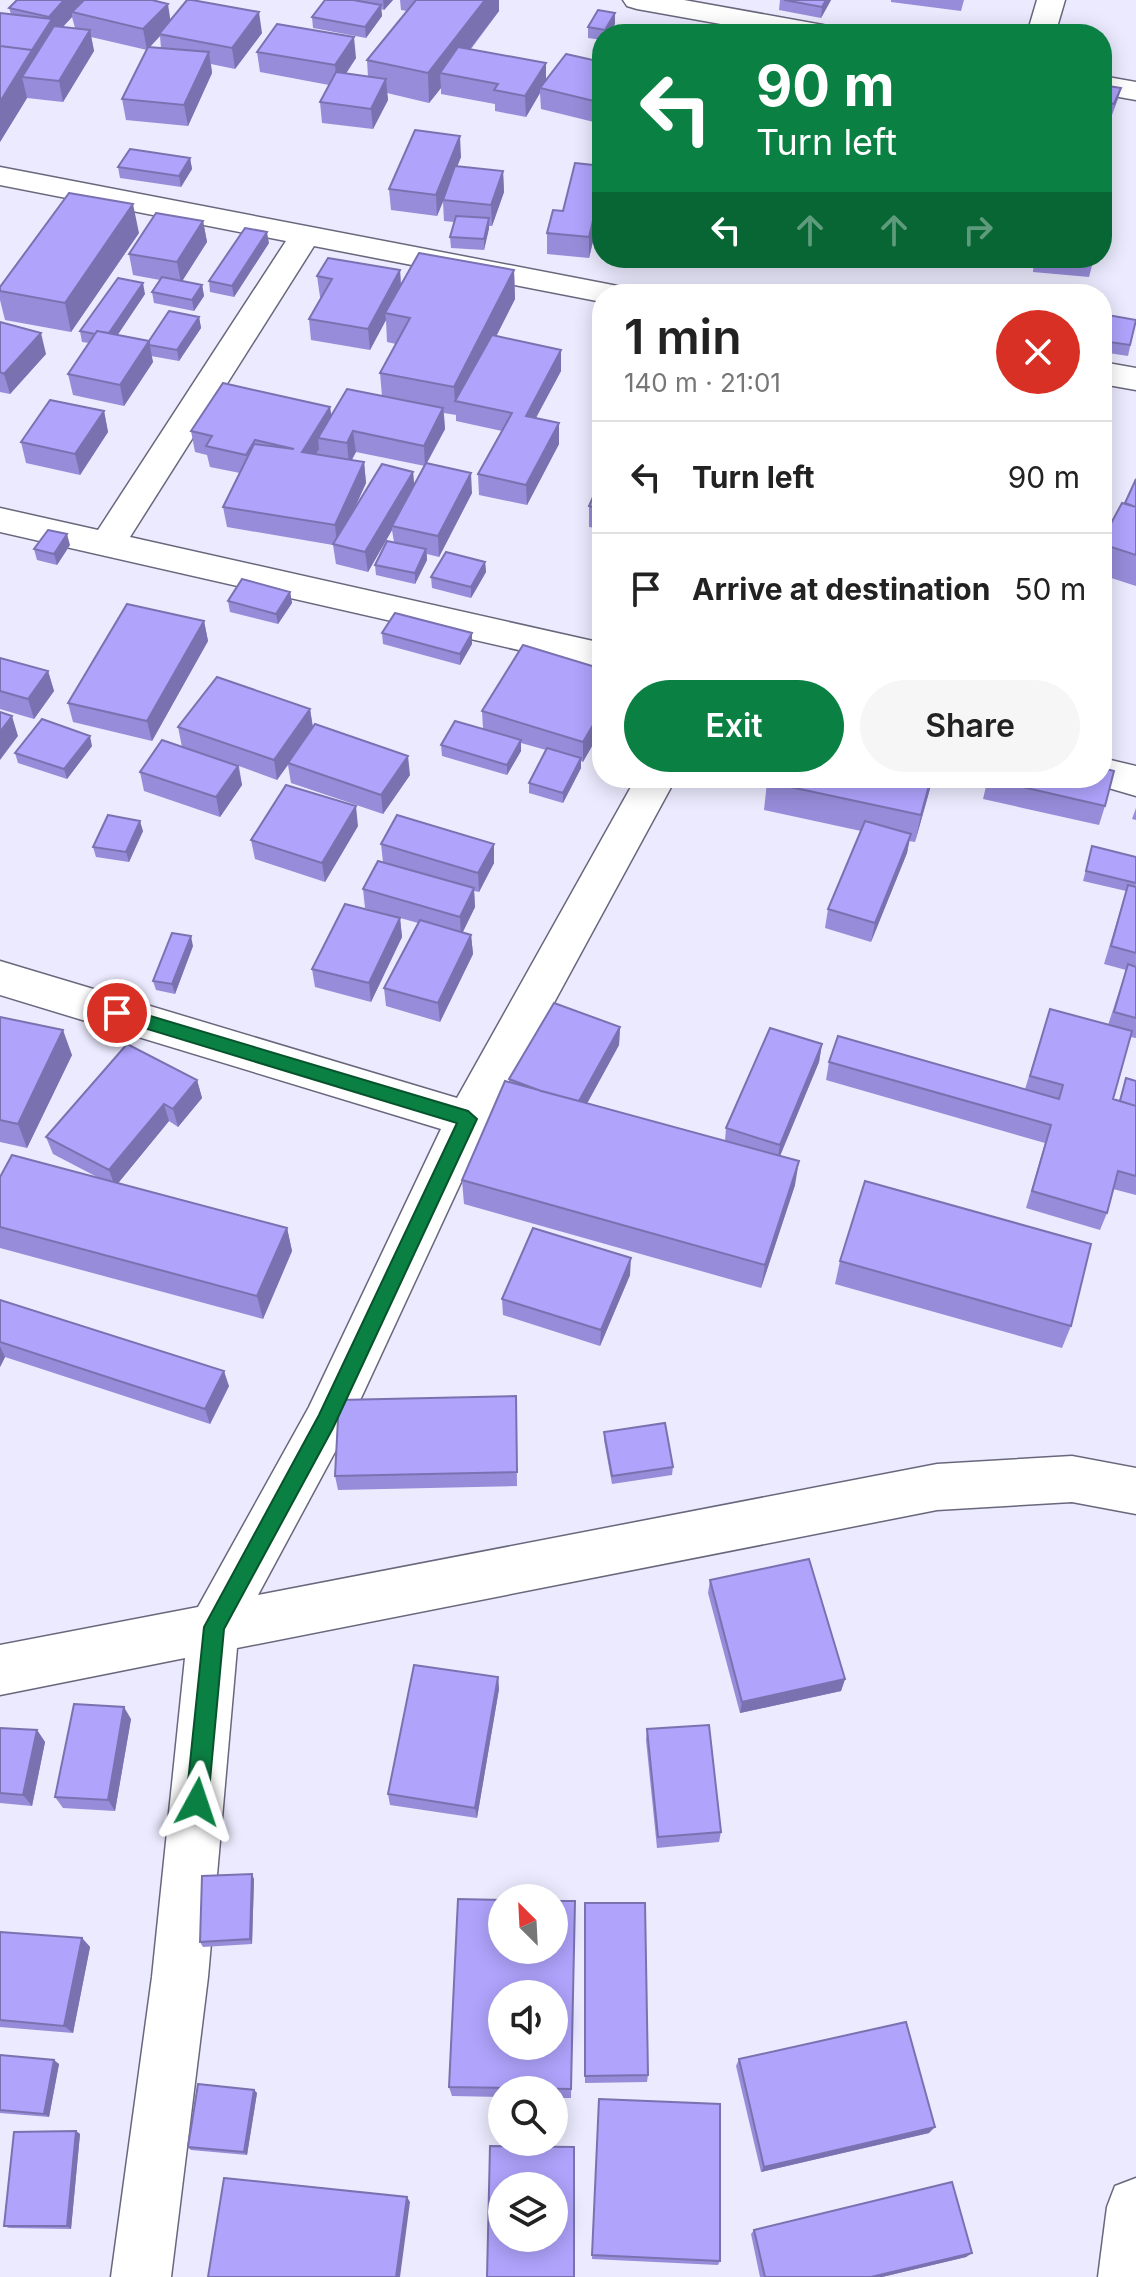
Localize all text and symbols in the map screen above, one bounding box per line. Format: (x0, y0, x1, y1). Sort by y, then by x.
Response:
text: 90 m (756, 52, 895, 120)
icon: left (624, 56, 728, 160)
text: Turn left (756, 120, 897, 164)
icon: left (704, 208, 748, 252)
icon: ahead (788, 208, 832, 252)
icon: ahead (872, 208, 916, 252)
icon: right (956, 208, 1000, 252)
text: 1 min (624, 307, 742, 366)
button: close (996, 310, 1080, 394)
text: 140 m · 21:01 (624, 367, 781, 398)
icon: left (624, 455, 668, 499)
text: Turn left (692, 459, 814, 495)
text: 90 m (1008, 459, 1080, 495)
icon: arrive (624, 567, 668, 611)
text: Arrive at destination (692, 571, 990, 607)
text: 50 m (1014, 571, 1086, 607)
button: Exit (624, 680, 844, 772)
button: Share (860, 680, 1080, 772)
pin (83, 979, 151, 1047)
icon: arrive (95, 991, 139, 1035)
position arrow (155, 1760, 239, 1844)
north arrow (488, 1884, 568, 1964)
map controls (488, 1884, 568, 2252)
button: sound (488, 1980, 568, 2060)
button: search (488, 2076, 568, 2156)
button: layers (488, 2172, 568, 2252)

